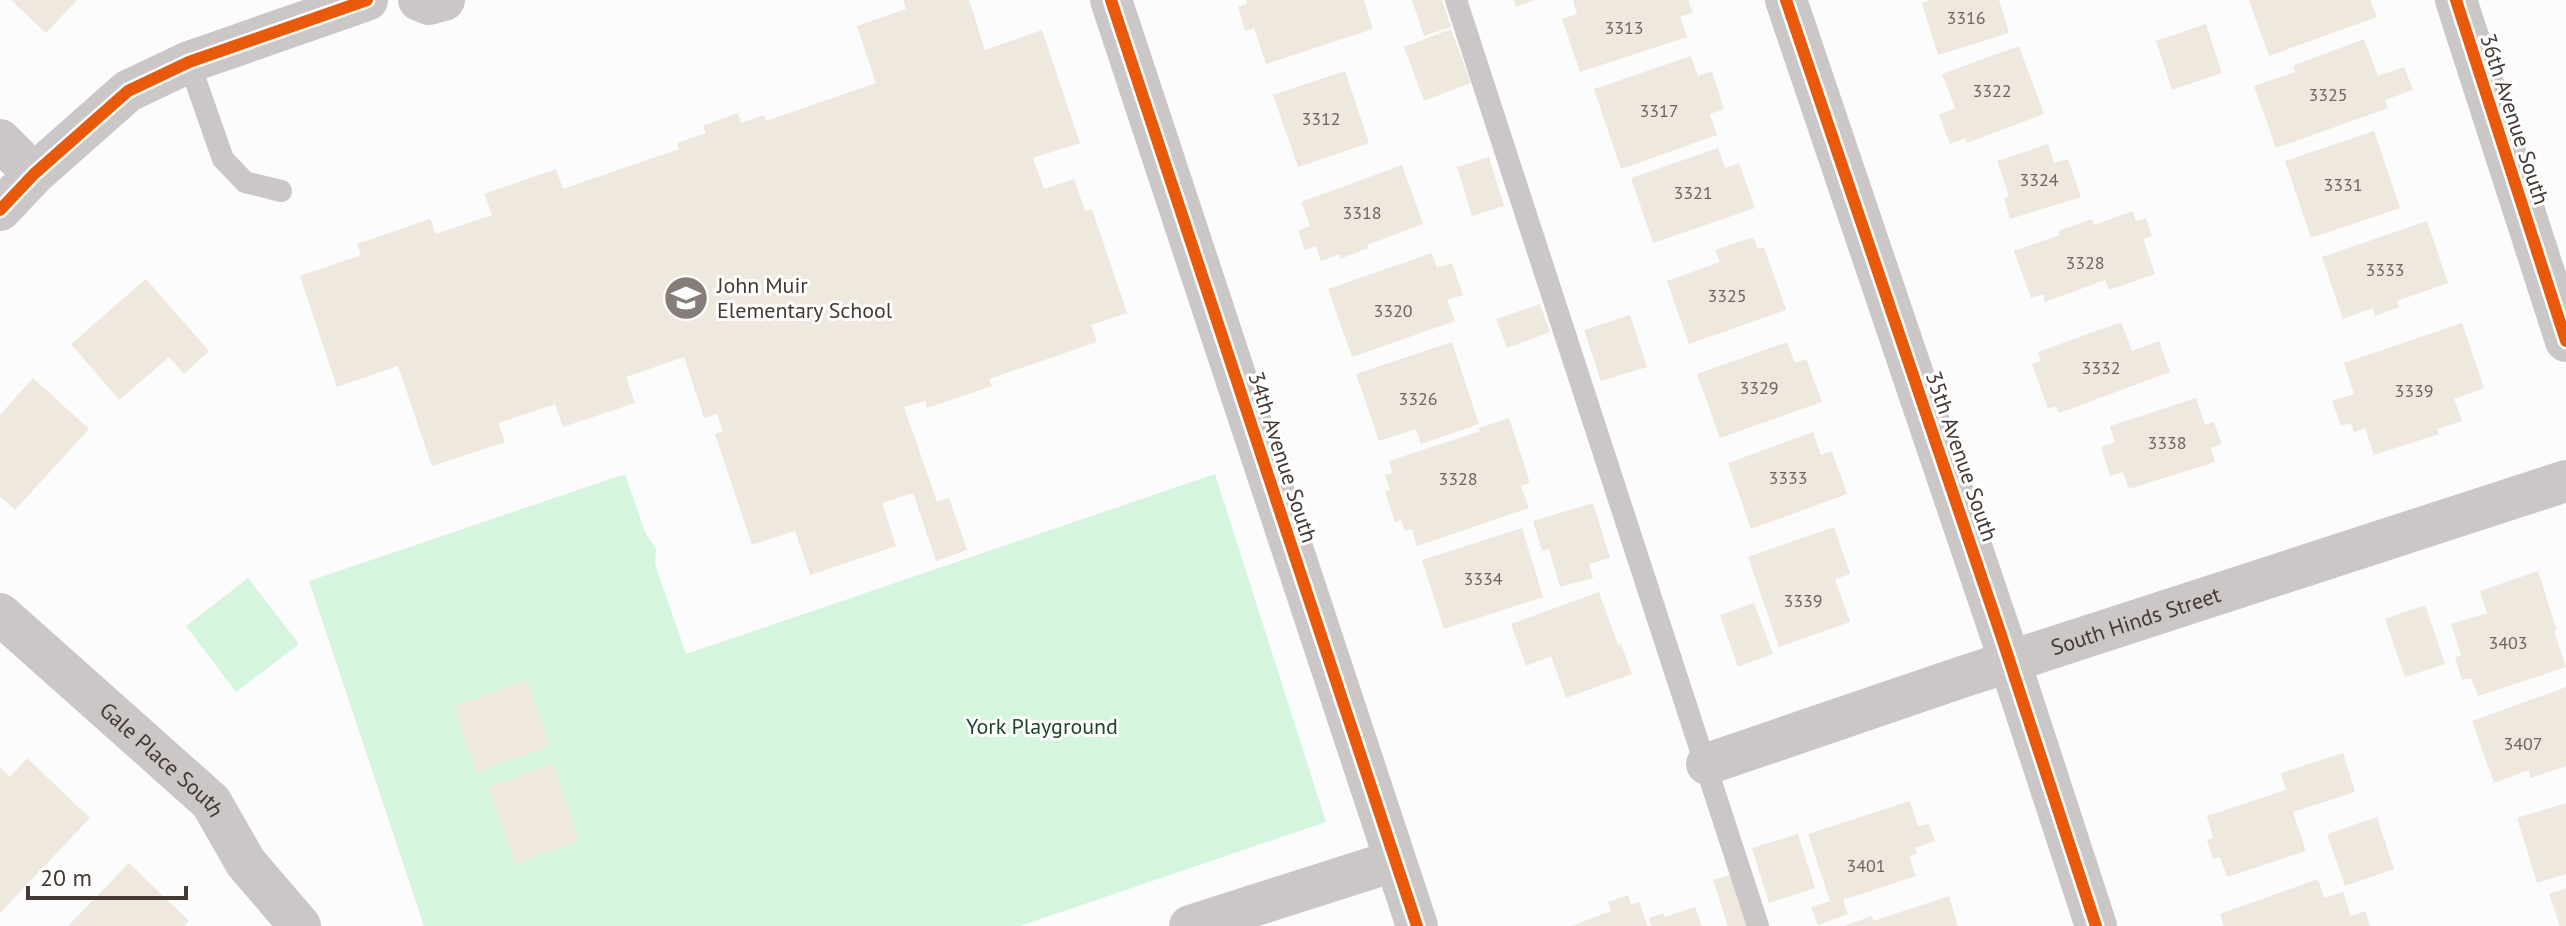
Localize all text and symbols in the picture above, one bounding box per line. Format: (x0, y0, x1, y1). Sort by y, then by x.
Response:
house number: 3316 (1946, 6, 1986, 29)
house number: 3313 (1604, 16, 1644, 39)
street label: 36th Avenue South (2474, 30, 2556, 208)
house number: 3322 (1972, 79, 2012, 102)
house number: 3325 (2308, 83, 2348, 106)
house number: 3317 (1639, 99, 1679, 122)
house number: 3312 (1301, 107, 1341, 130)
house number: 3324 (2019, 168, 2059, 191)
house number: 3331 (2323, 173, 2363, 196)
house number: 3321 (1673, 181, 1713, 204)
house number: 3318 (1342, 201, 1382, 224)
house number: 3328 (2065, 251, 2105, 274)
house number: 3333 (2365, 258, 2405, 281)
place label: John Muir Elementary School (716, 271, 893, 324)
school or university icon: John Muir Elementary School (662, 274, 710, 322)
house number: 3325 (1707, 284, 1747, 307)
house number: 3320 (1373, 299, 1413, 322)
house number: 3332 (2081, 356, 2121, 379)
street label: 35th Avenue South (1920, 367, 2004, 545)
street label: 34th Avenue South (1242, 368, 1324, 546)
house number: 3329 (1739, 376, 1779, 399)
house number: 3339 (2394, 379, 2434, 402)
house number: 3326 (1398, 387, 1438, 410)
house number: 3338 (2147, 431, 2187, 454)
house number: 3333 (1768, 466, 1808, 489)
house number: 3328 (1438, 467, 1478, 490)
house number: 3334 (1463, 567, 1503, 590)
street label: South Hinds Street (2047, 580, 2225, 661)
house number: 3339 (1783, 589, 1823, 612)
house number: 3403 (2488, 631, 2528, 654)
street label: Gale Place South (94, 696, 231, 822)
park label: York Playground (966, 712, 1118, 740)
house number: 3407 (2503, 732, 2543, 755)
scale bar (28, 850, 186, 900)
house number: 3401 (1846, 854, 1886, 877)
text: 20 m (40, 862, 92, 893)

